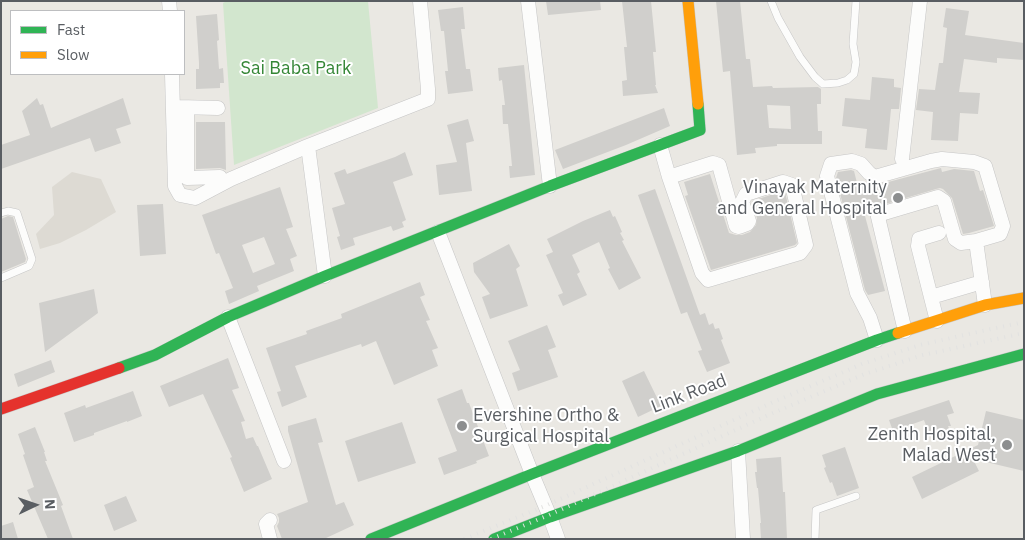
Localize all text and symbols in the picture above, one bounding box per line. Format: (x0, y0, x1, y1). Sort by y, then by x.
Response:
legend (10, 10, 185, 75)
text: Fast (57, 20, 85, 39)
text: Slow (57, 45, 90, 64)
park label: Sai Baba Park (241, 58, 351, 80)
place label: Vinayak Maternity and General Hospital (717, 177, 887, 220)
marker: Vinayak Maternity and General Hospital (891, 191, 905, 205)
street label: Link Road (648, 370, 730, 418)
place label: Evershine Ortho & Surgical Hospital (473, 405, 619, 448)
marker: Evershine Ortho & Surgical Hospital (455, 419, 469, 433)
place label: Zenith Hospital, Malad West (868, 424, 996, 466)
marker: Zenith Hospital, Malad West (1000, 438, 1014, 452)
north arrow (10, 480, 60, 530)
text: N (41, 499, 59, 510)

